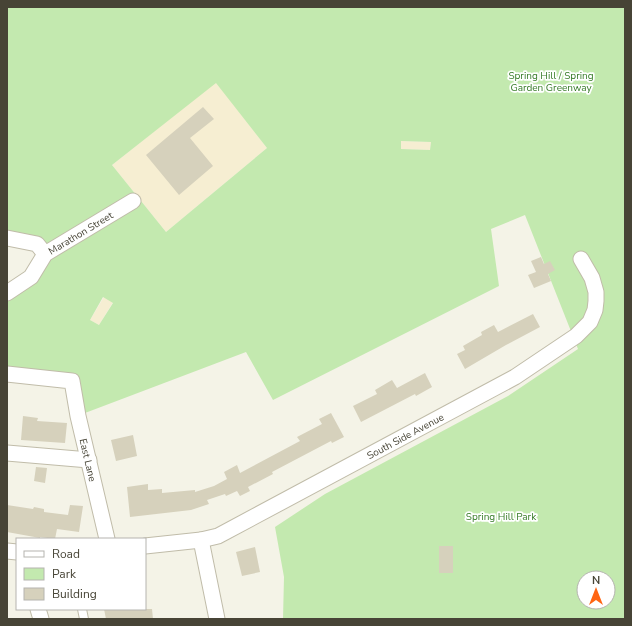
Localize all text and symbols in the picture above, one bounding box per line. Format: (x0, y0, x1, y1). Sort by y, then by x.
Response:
park label: Spring Hill / Spring Garden Greenway (508, 69, 594, 95)
street label: Marathon Street (46, 208, 116, 258)
street label: South Side Avenue (365, 410, 447, 463)
street label: East Lane (76, 437, 99, 483)
park label: Spring Hill Park (466, 510, 537, 524)
legend (16, 538, 146, 610)
text: Road (52, 546, 80, 562)
text: Park (52, 566, 77, 582)
north arrow (576, 570, 616, 610)
text: N (592, 573, 600, 588)
text: Building (52, 586, 97, 602)

